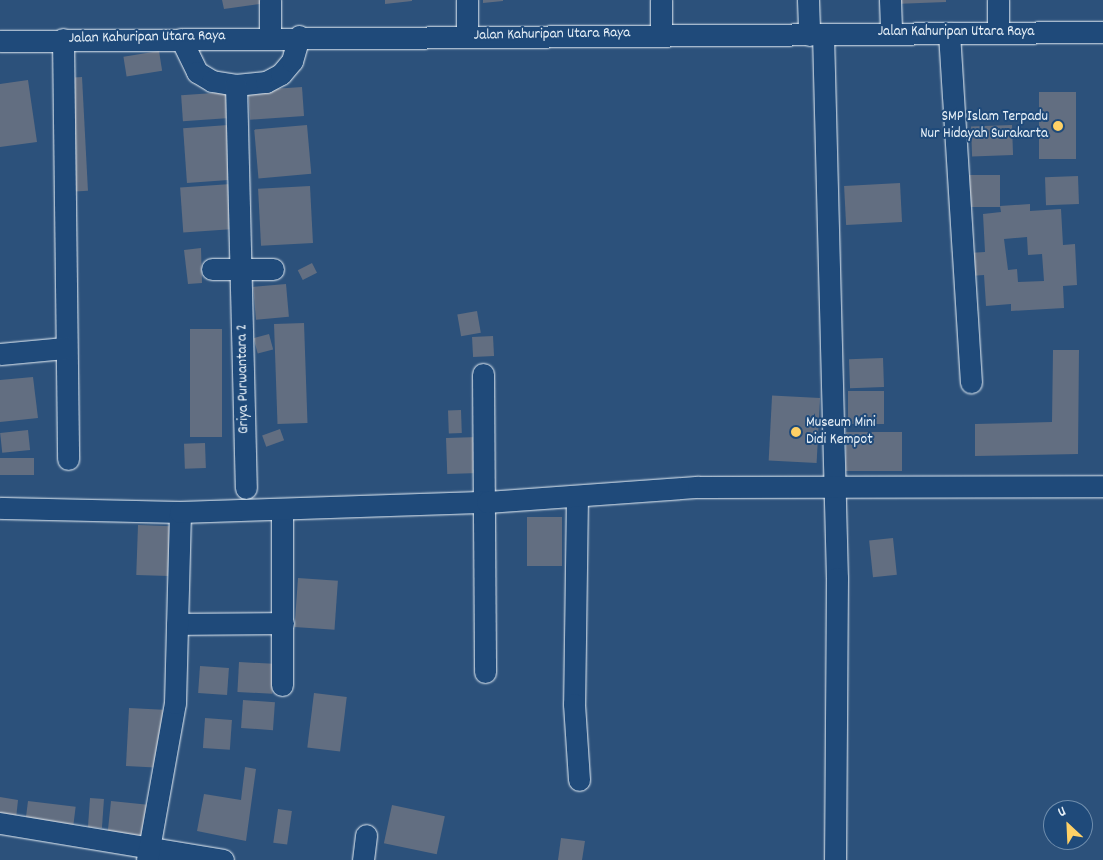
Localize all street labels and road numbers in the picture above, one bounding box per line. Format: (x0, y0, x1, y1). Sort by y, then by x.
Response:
street label: Jalan Kahuripan Utara Raya (878, 24, 1034, 42)
street label: Jalan Kahuripan Utara Raya (474, 25, 630, 45)
street label: Jalan Kahuripan Utara Raya (69, 28, 225, 48)
street label: Griya Purwantara 2 (234, 324, 254, 434)

